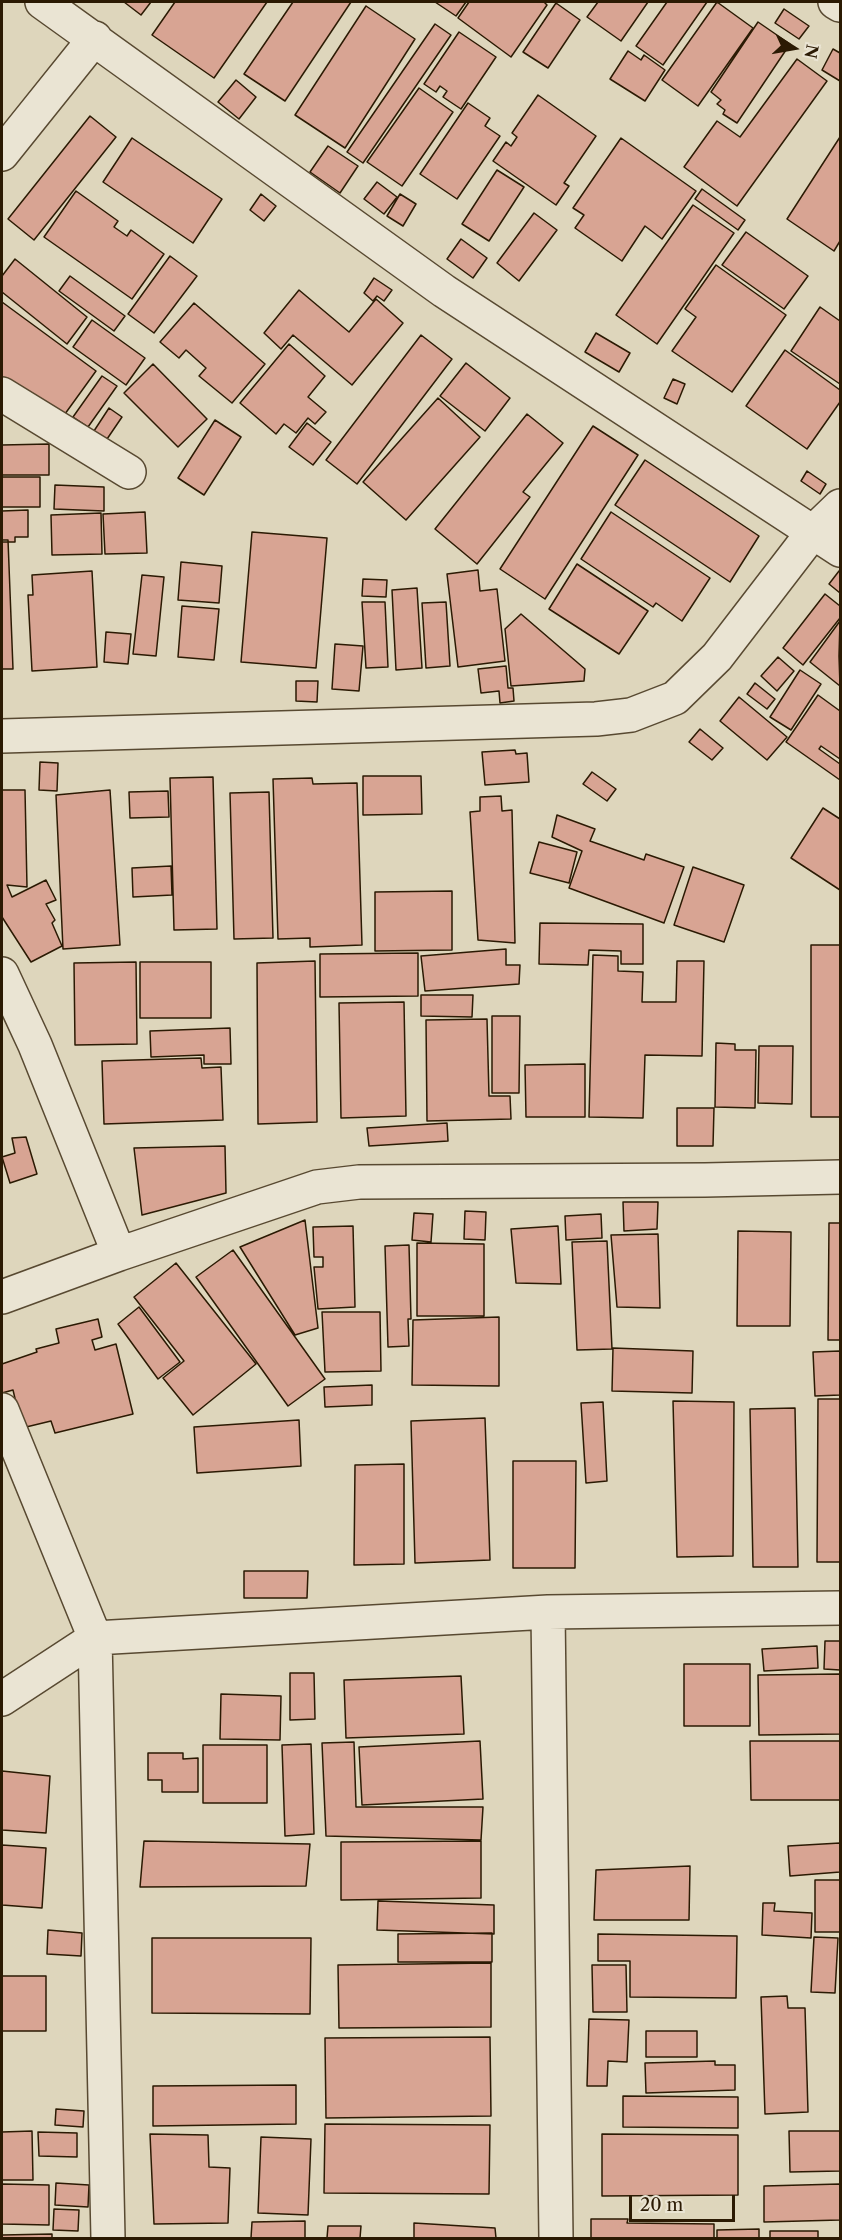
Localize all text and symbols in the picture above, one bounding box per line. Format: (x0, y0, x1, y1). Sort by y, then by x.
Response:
north arrow (764, 18, 824, 78)
text: N (801, 43, 823, 60)
scale bar (632, 2183, 738, 2221)
text: 20 m (640, 2194, 683, 2216)

